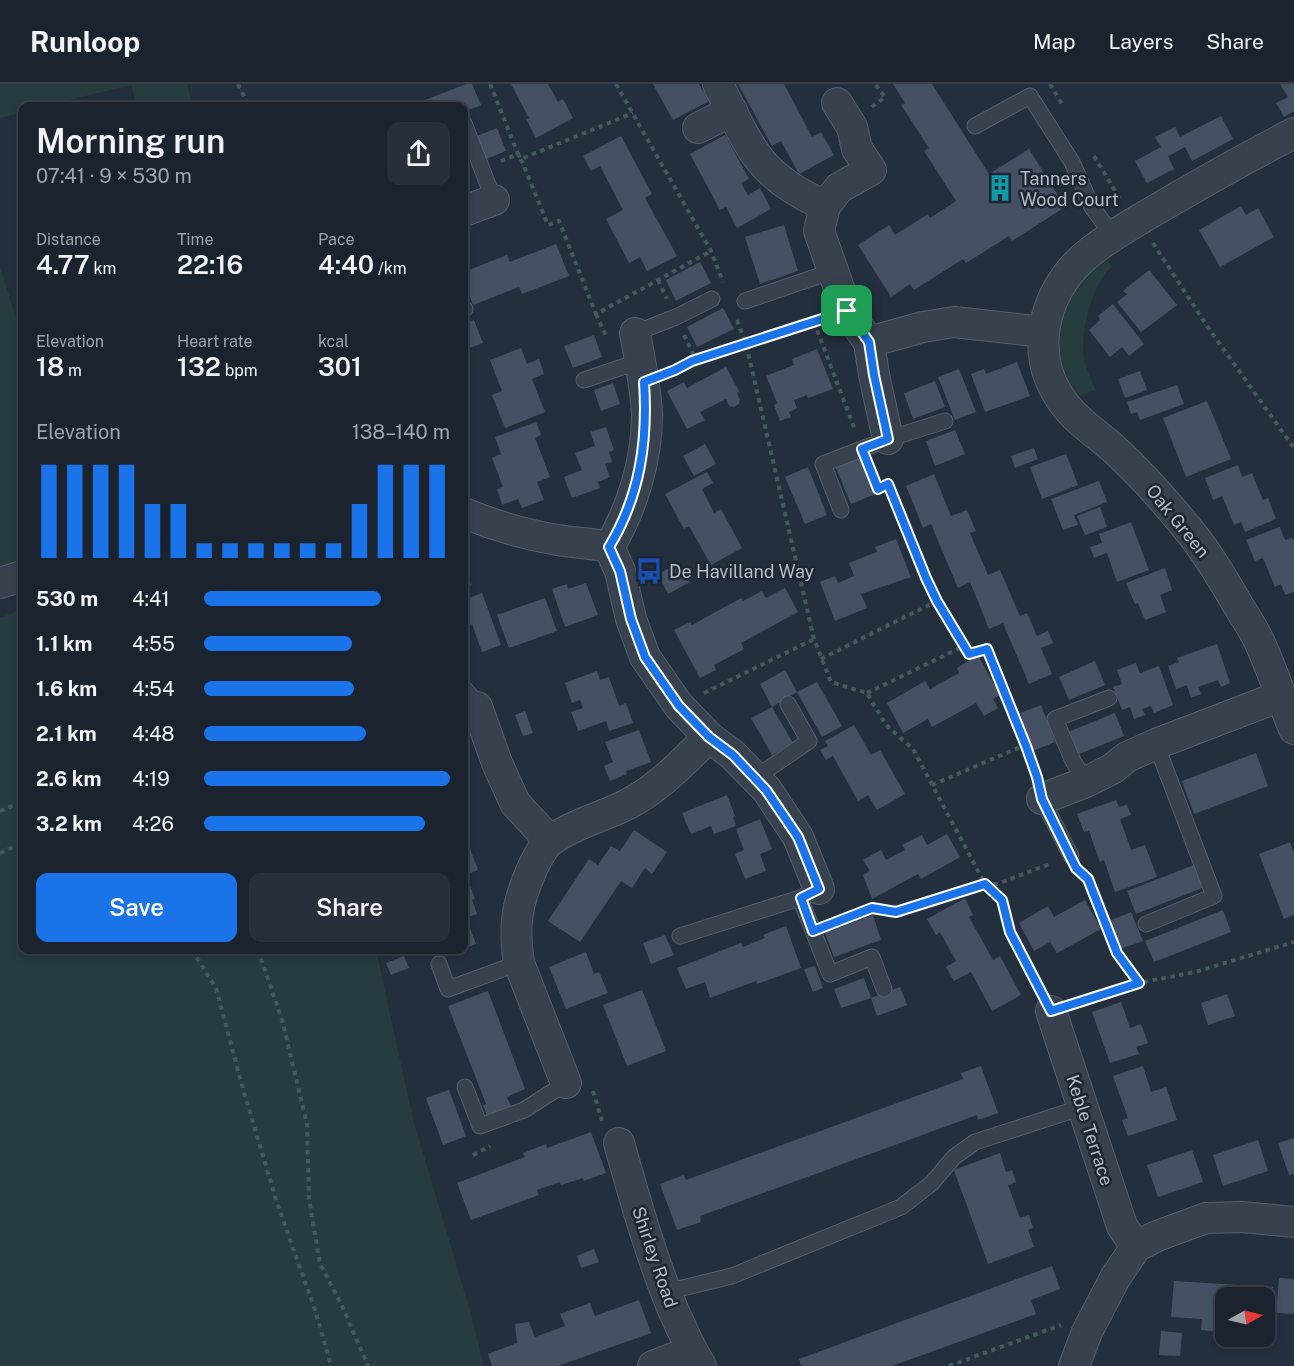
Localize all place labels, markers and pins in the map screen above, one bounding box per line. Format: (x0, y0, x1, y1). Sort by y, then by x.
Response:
place label: Tanners Wood Court (1020, 168, 1119, 210)
building icon: Tanners Wood Court (985, 173, 1015, 203)
pin (821, 285, 872, 336)
bus stop icon: De Havilland Way (634, 556, 664, 586)
place label: De Havilland Way (669, 561, 815, 582)

